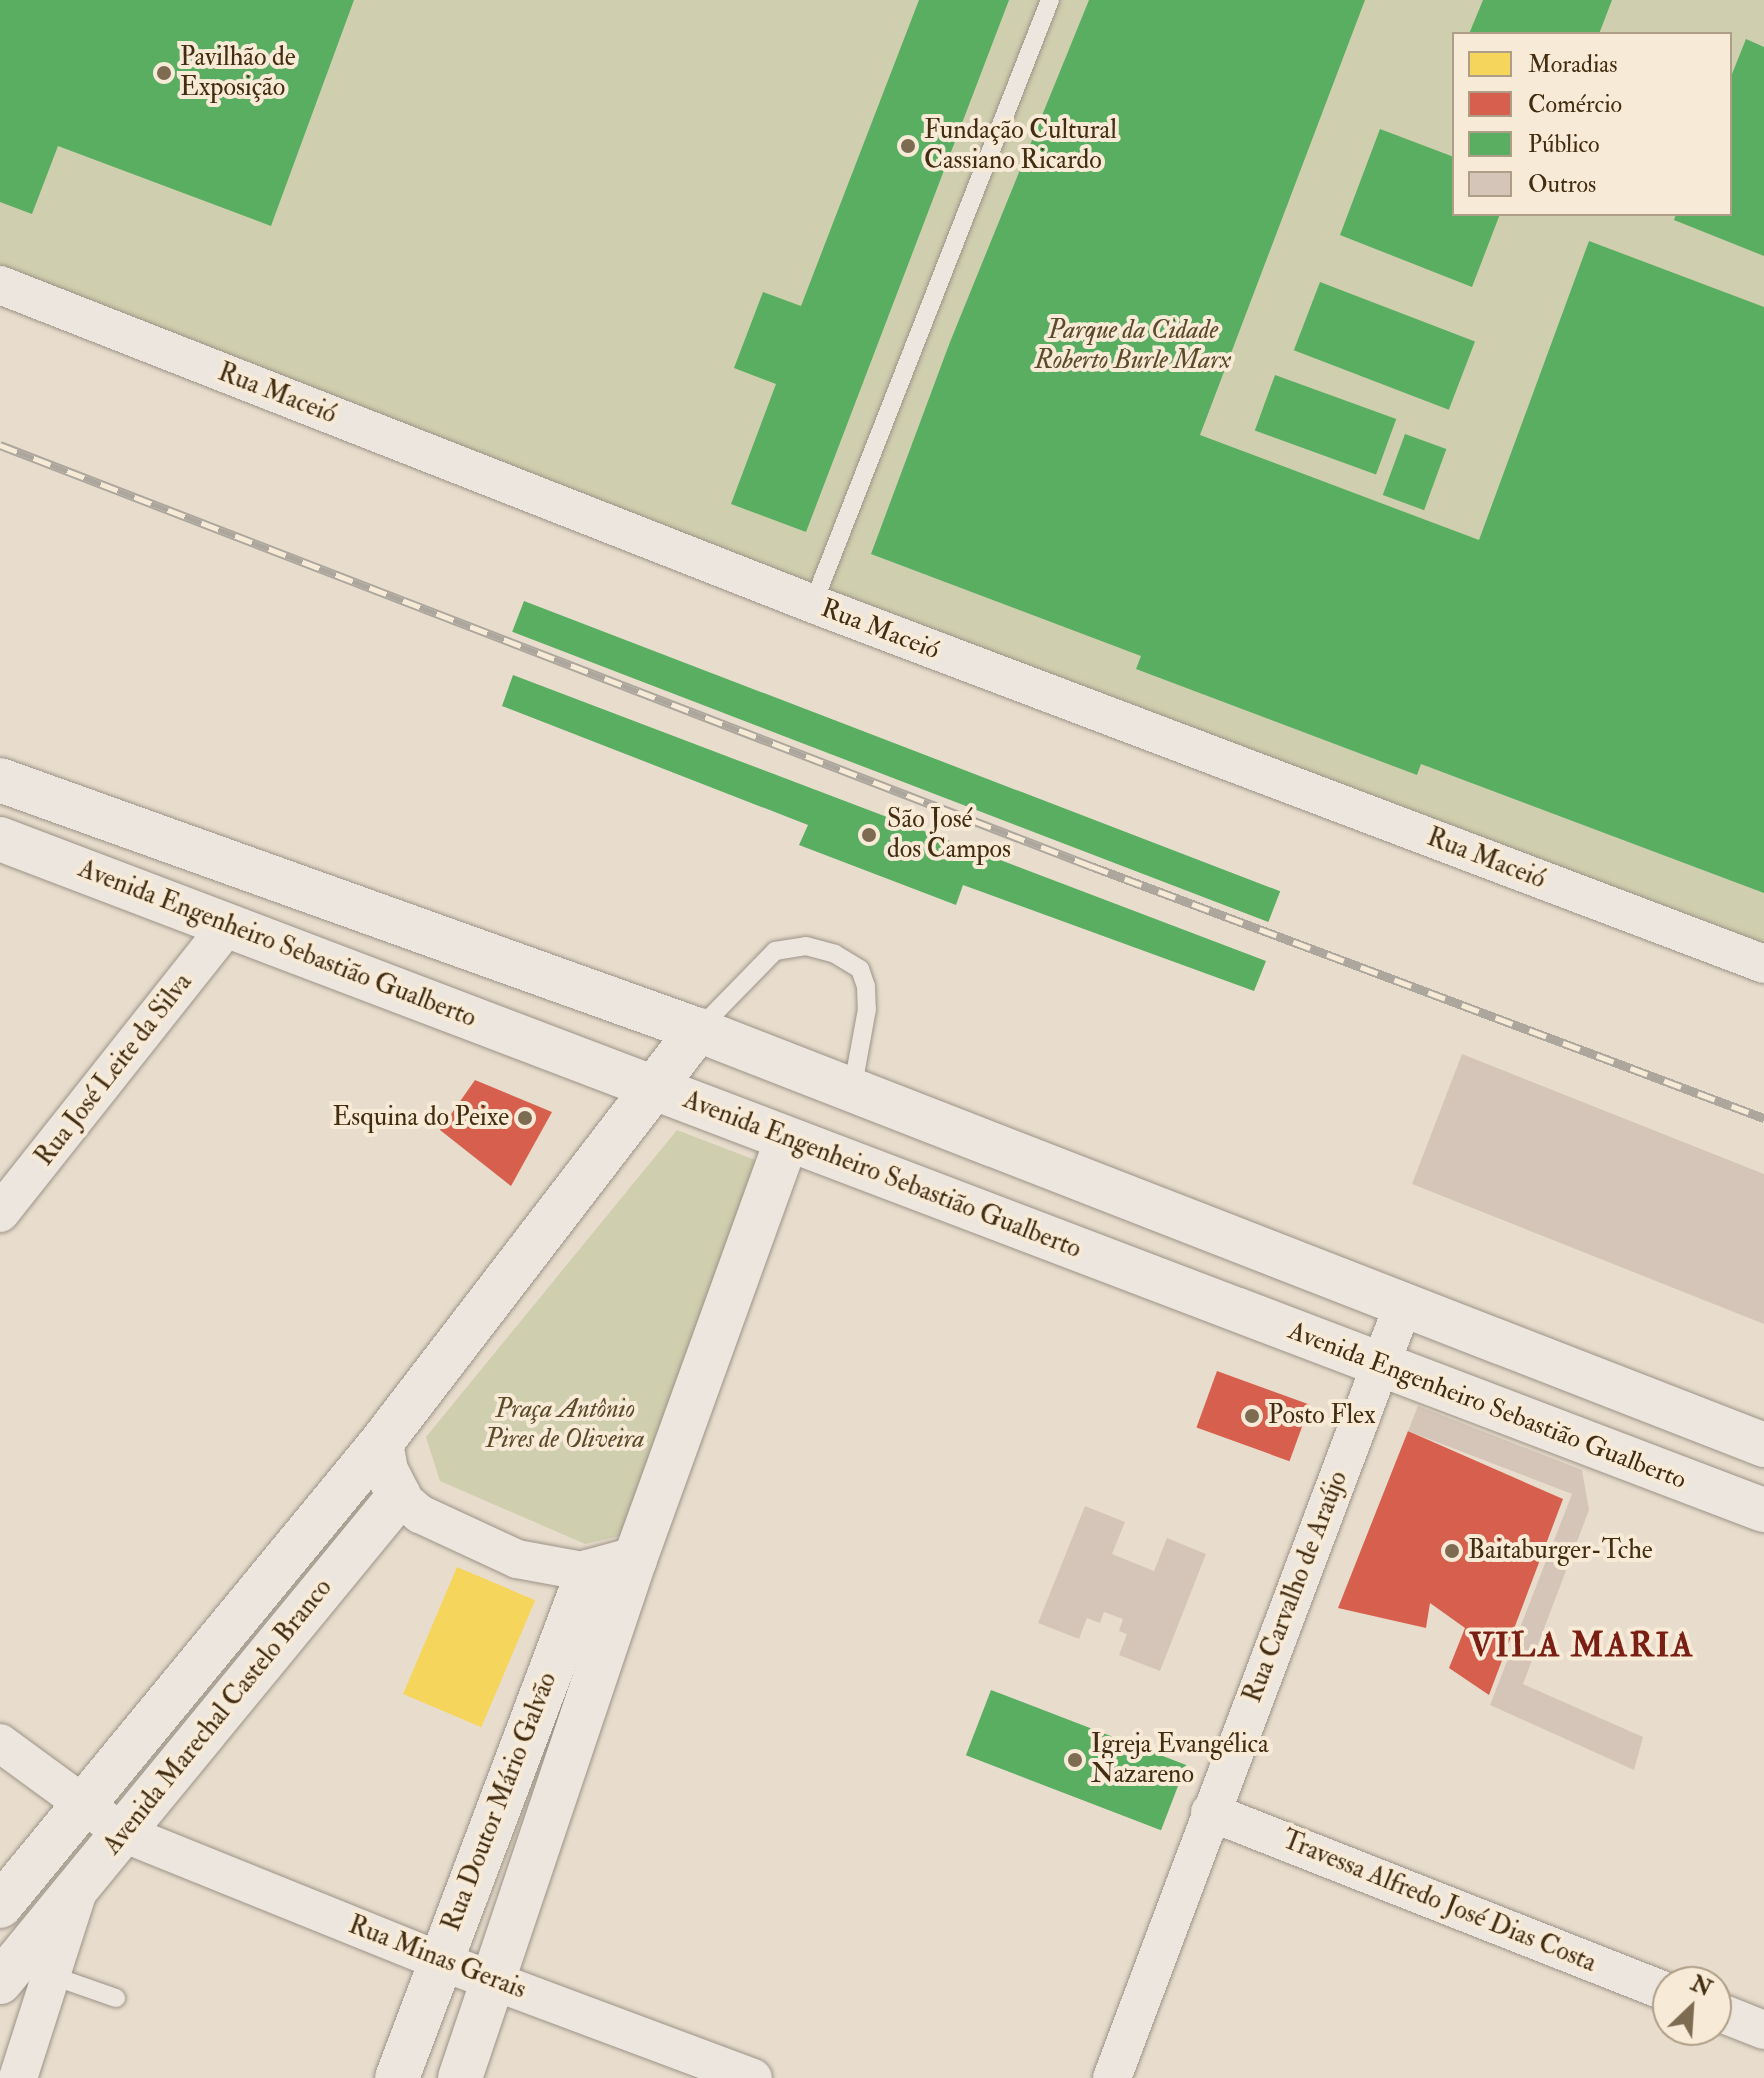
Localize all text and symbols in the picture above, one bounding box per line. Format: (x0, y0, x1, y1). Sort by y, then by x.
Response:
legend (1452, 32, 1732, 216)
place label: Pavilhão de Exposição (180, 42, 296, 104)
text: Moradias (1528, 49, 1617, 80)
marker: Pavilhão de Exposição (155, 64, 173, 82)
text: Comércio (1528, 89, 1622, 120)
place label: Fundação Cultural Cassiano Ricardo (924, 115, 1117, 176)
text: Público (1528, 129, 1600, 160)
marker: Fundação Cultural Cassiano Ricardo (899, 137, 917, 155)
text: Outros (1528, 169, 1596, 200)
park label: Parque da Cidade Roberto Burle Marx (1035, 315, 1231, 376)
street label: Rua Maceió (213, 357, 341, 431)
street label: Rua Maceió (816, 593, 944, 667)
place label: São José dos Campos (887, 804, 1011, 866)
street label: Rua Maceió (1422, 822, 1550, 896)
marker: São José dos Campos (858, 824, 880, 846)
street label: Avenida Engenheiro Sebastião Gualberto (74, 854, 480, 1034)
street label: Rua José Leite da Silva (29, 968, 199, 1172)
street label: Avenida Engenheiro Sebastião Gualberto (679, 1085, 1085, 1265)
place label: Esquina do Peixe (333, 1102, 509, 1134)
marker: Esquina do Peixe (516, 1109, 534, 1127)
street label: Avenida Engenheiro Sebastião Gualberto (1284, 1316, 1690, 1496)
park label: Praça Antônio Pires de Oliveira (485, 1394, 645, 1456)
place label: Posto Flex (1268, 1400, 1376, 1432)
marker: Posto Flex (1243, 1407, 1261, 1425)
street label: Rua Carvalho de Araújo (1237, 1467, 1355, 1707)
place label: Baitaburger-Tche (1468, 1535, 1653, 1567)
marker: Baitaburger-Tche (1443, 1542, 1461, 1560)
street label: Avenida Marechal Castelo Branco (97, 1573, 339, 1861)
district label: VILA MARIA (1469, 1626, 1695, 1666)
street label: Rua Doutor Mário Galvão (436, 1668, 564, 1936)
place label: Igreja Evangélica Nazareno (1091, 1729, 1269, 1790)
marker: Igreja Evangélica Nazareno (1066, 1751, 1084, 1769)
street label: Travessa Alfredo José Dias Costa (1278, 1825, 1600, 1979)
street label: Rua Minas Gerais (344, 1910, 530, 2006)
north arrow (1652, 1966, 1732, 2046)
text: N (1686, 1969, 1716, 2003)

